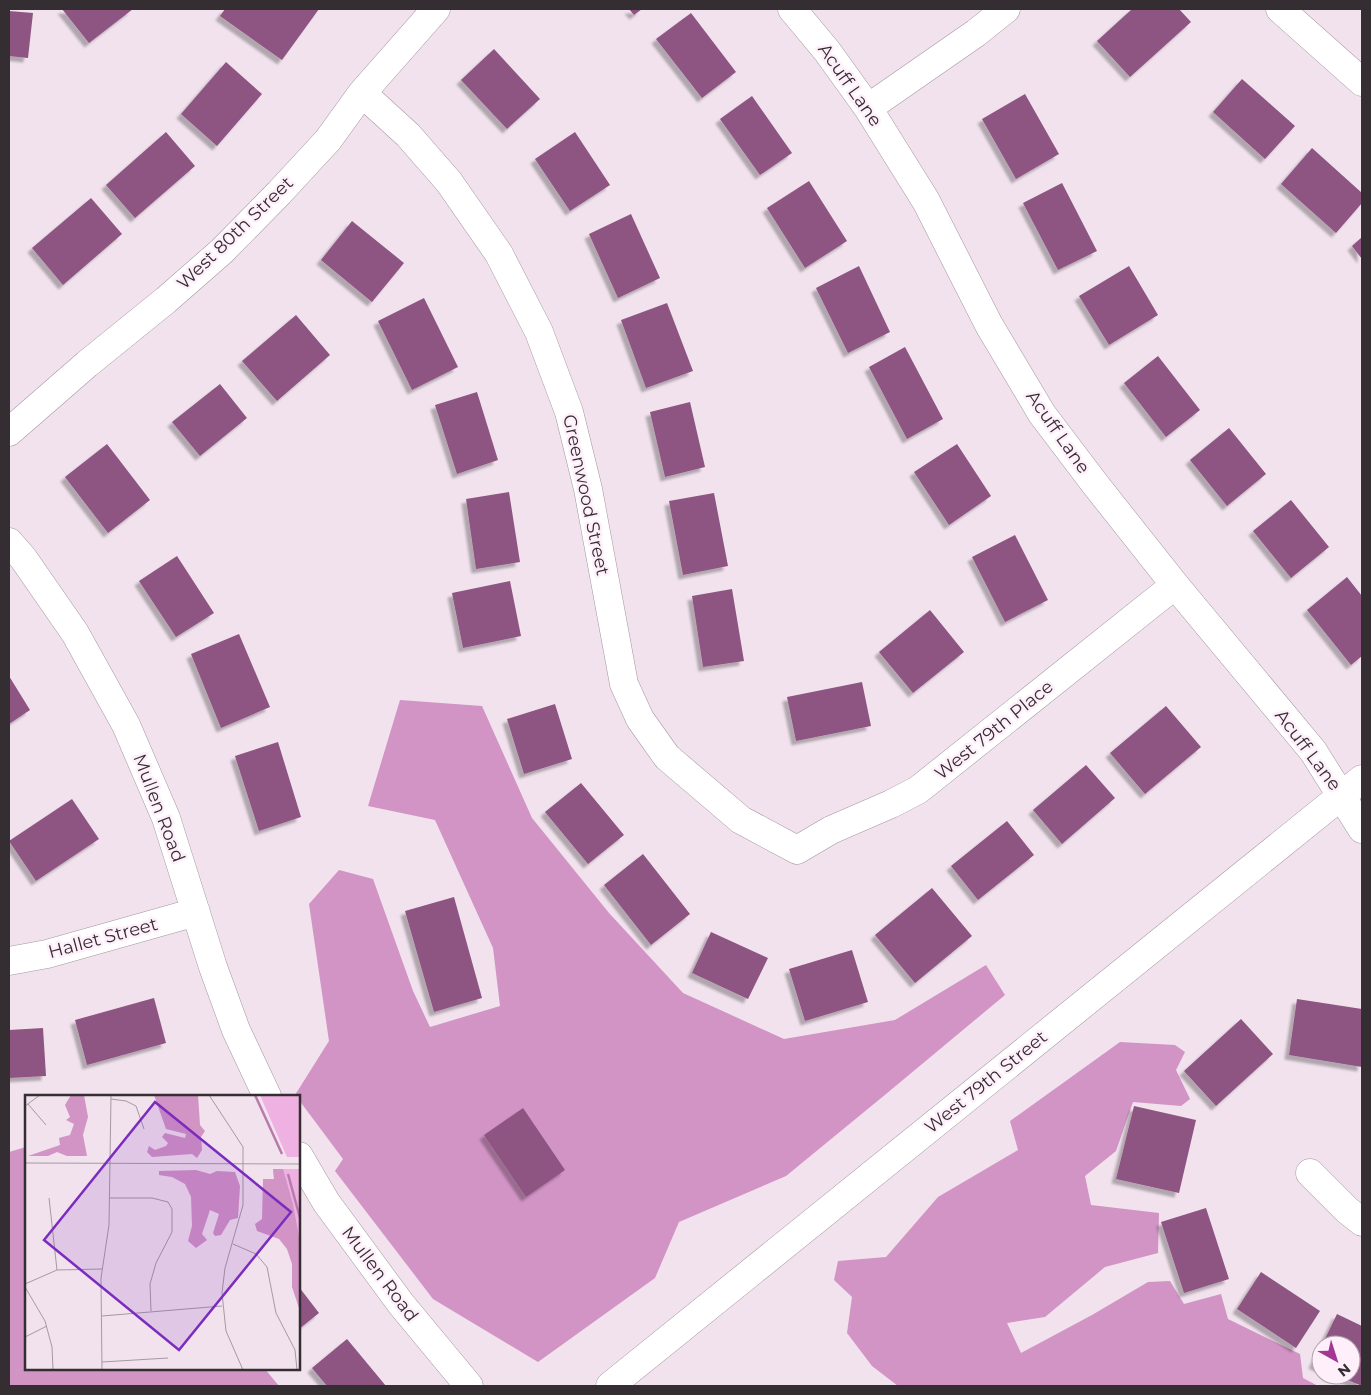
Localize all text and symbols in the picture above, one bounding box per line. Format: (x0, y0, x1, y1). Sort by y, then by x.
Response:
street label: Acuff Lane (813, 39, 887, 131)
street label: West 80th Street (172, 172, 298, 294)
street label: Acuff Lane (1021, 386, 1095, 478)
street label: Greenwood Street (558, 412, 614, 578)
street label: West 79th Place (930, 675, 1058, 784)
street label: Acuff Lane (1270, 705, 1346, 795)
street label: Mullen Road (128, 751, 190, 865)
street label: Hallet Street (46, 913, 160, 963)
street label: West 79th Street (920, 1026, 1052, 1138)
inset map (25, 1095, 300, 1370)
street label: Mullen Road (337, 1222, 423, 1326)
north arrow (1311, 1335, 1361, 1385)
text: N (1334, 1360, 1354, 1381)

